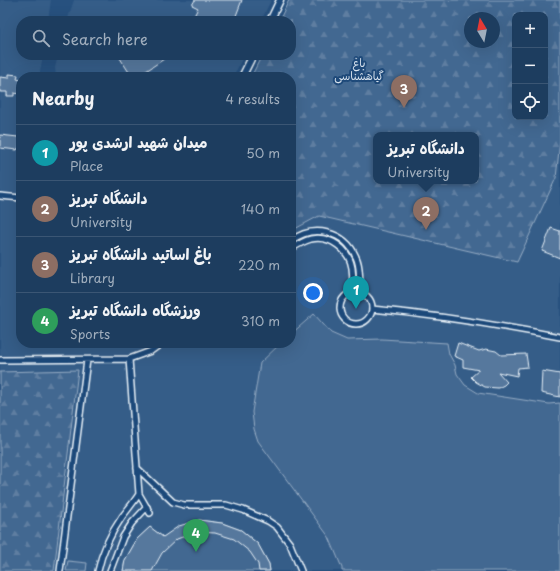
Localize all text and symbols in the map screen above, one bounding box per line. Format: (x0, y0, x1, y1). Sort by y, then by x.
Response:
north arrow (464, 12, 500, 48)
map controls (512, 12, 548, 120)
button: + (512, 12, 548, 48)
search box (16, 16, 296, 60)
icon: search (30, 27, 52, 49)
text: Search here (62, 27, 148, 50)
button: − (512, 48, 548, 84)
park label: باغ گیاهشناسی (334, 54, 384, 84)
pin: 3 (391, 75, 417, 108)
button: locate (512, 84, 548, 120)
text: Nearby (32, 85, 94, 111)
text: 4 results (226, 89, 280, 108)
text: میدان شهید ارشدی پور (70, 130, 208, 153)
popup (373, 132, 479, 184)
text: دانشگاه تبریز (387, 136, 465, 159)
text: 1 (42, 143, 48, 162)
text: 50 m (246, 143, 280, 162)
text: Place (70, 156, 103, 175)
text: University (387, 162, 450, 181)
text: دانشگاه تبریز (70, 186, 147, 209)
pin: 2 (413, 197, 439, 230)
text: 2 (40, 199, 50, 218)
text: 140 m (241, 199, 280, 218)
text: University (70, 212, 132, 231)
text: باغ اساتید دانشگاه تبریز (70, 242, 212, 265)
text: 3 (41, 255, 49, 274)
text: 220 m (238, 255, 280, 274)
text: Library (70, 268, 115, 287)
pin: 1 (343, 276, 369, 309)
your location (303, 283, 323, 303)
text: ورزشگاه دانشگاه تبریز (70, 298, 201, 321)
text: 4 (41, 311, 49, 330)
text: 310 m (241, 311, 280, 330)
text: Sports (70, 324, 110, 343)
pin: 4 (183, 519, 209, 552)

